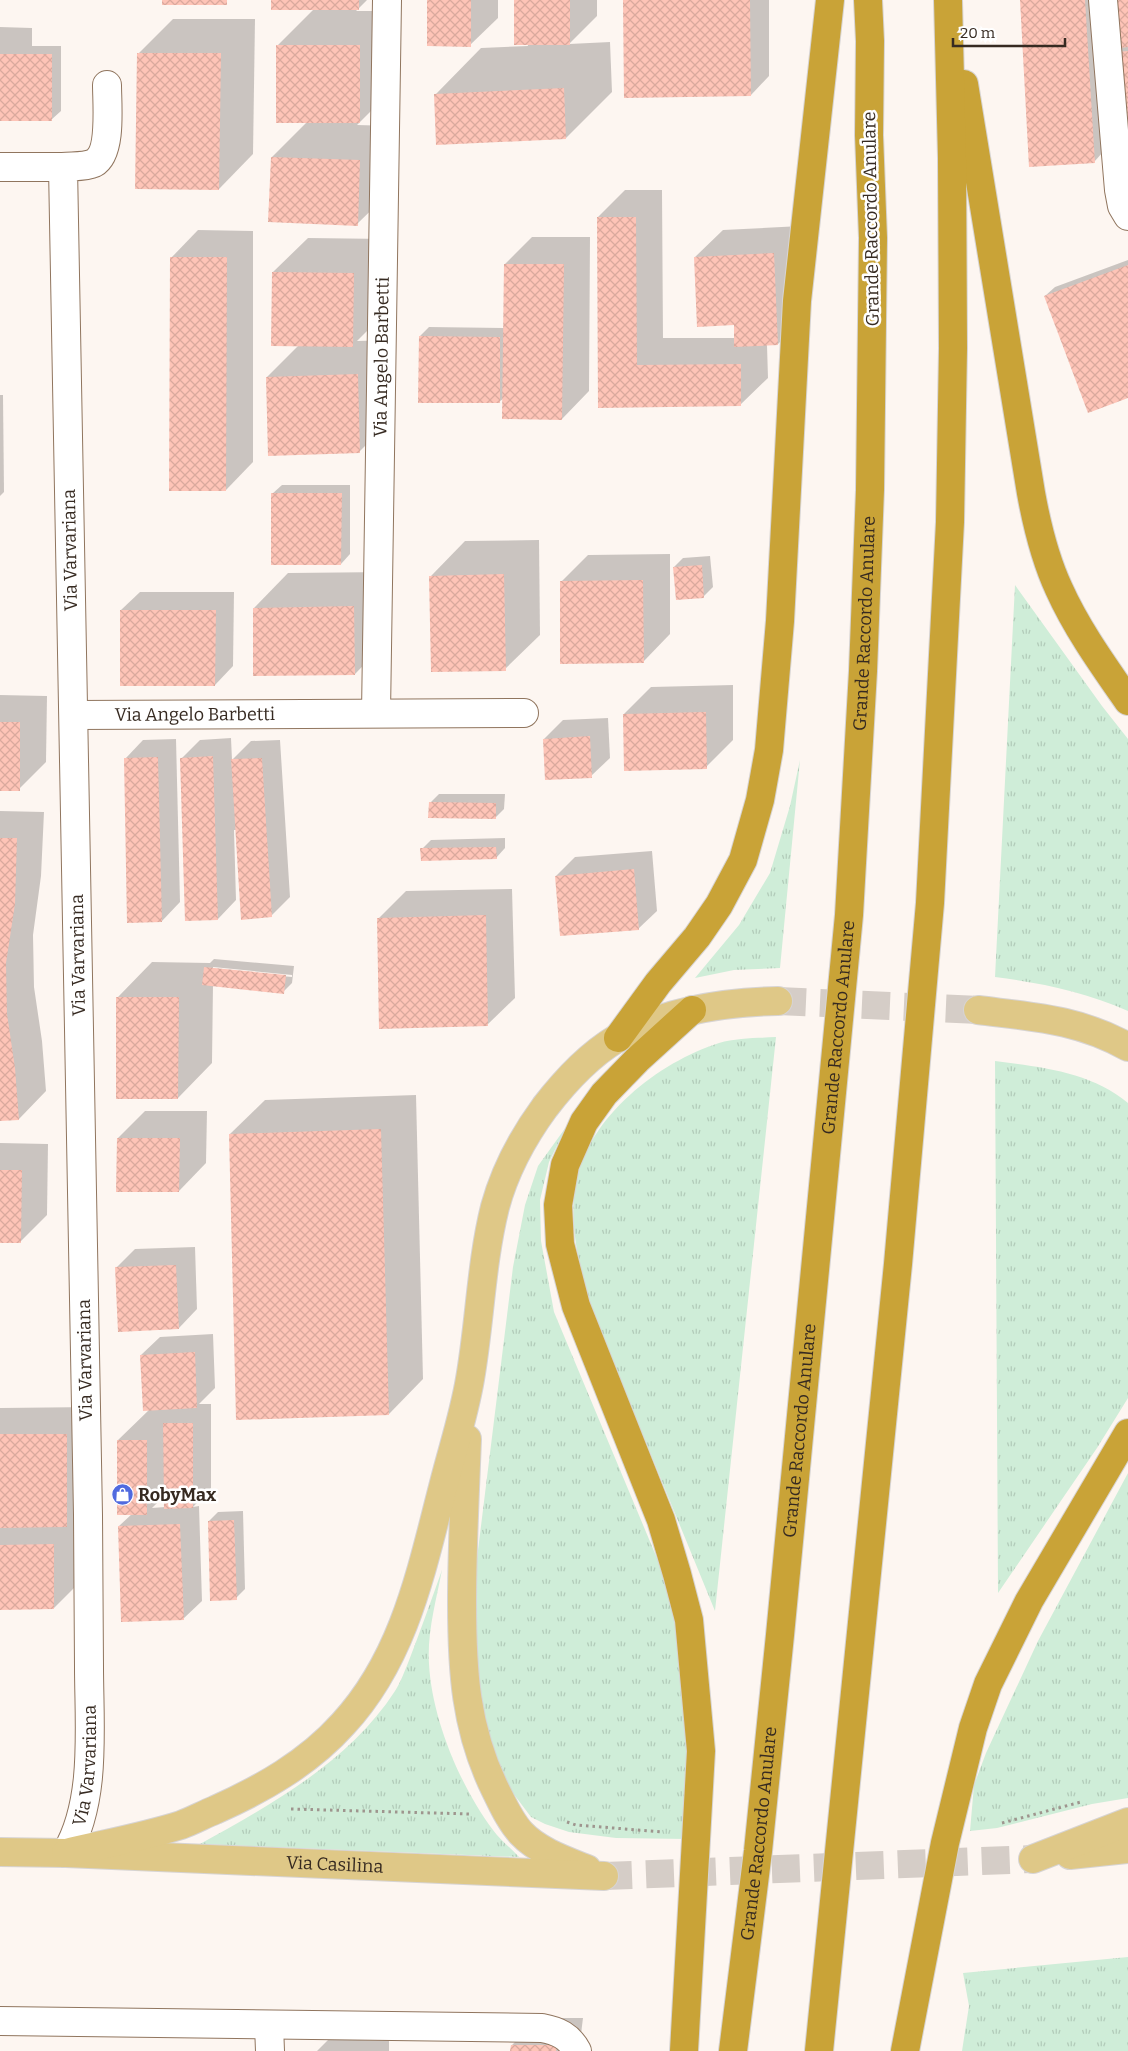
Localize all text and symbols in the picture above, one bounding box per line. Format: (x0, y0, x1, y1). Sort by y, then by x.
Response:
scale bar (953, 15, 1066, 47)
text: 20 m (960, 24, 996, 42)
street label: Grande Raccordo Anulare (858, 111, 884, 327)
street label: Via Angelo Barbetti (369, 277, 394, 437)
street label: Via Varvariana (58, 489, 82, 611)
street label: Grande Raccordo Anulare (849, 516, 880, 731)
street label: Via Angelo Barbetti (115, 703, 275, 726)
street label: Via Varvariana (66, 894, 90, 1016)
street label: Grande Raccordo Anulare (817, 919, 859, 1136)
street label: Via Varvariana (73, 1299, 97, 1421)
street label: Grande Raccordo Anulare (778, 1323, 821, 1539)
shop icon: RobyMax (110, 1483, 134, 1507)
place label: RobyMax (138, 1484, 217, 1506)
street label: Via Varvariana (68, 1704, 101, 1829)
street label: Grande Raccordo Anulare (736, 1726, 782, 1942)
street label: Via Casilina (286, 1851, 384, 1878)

